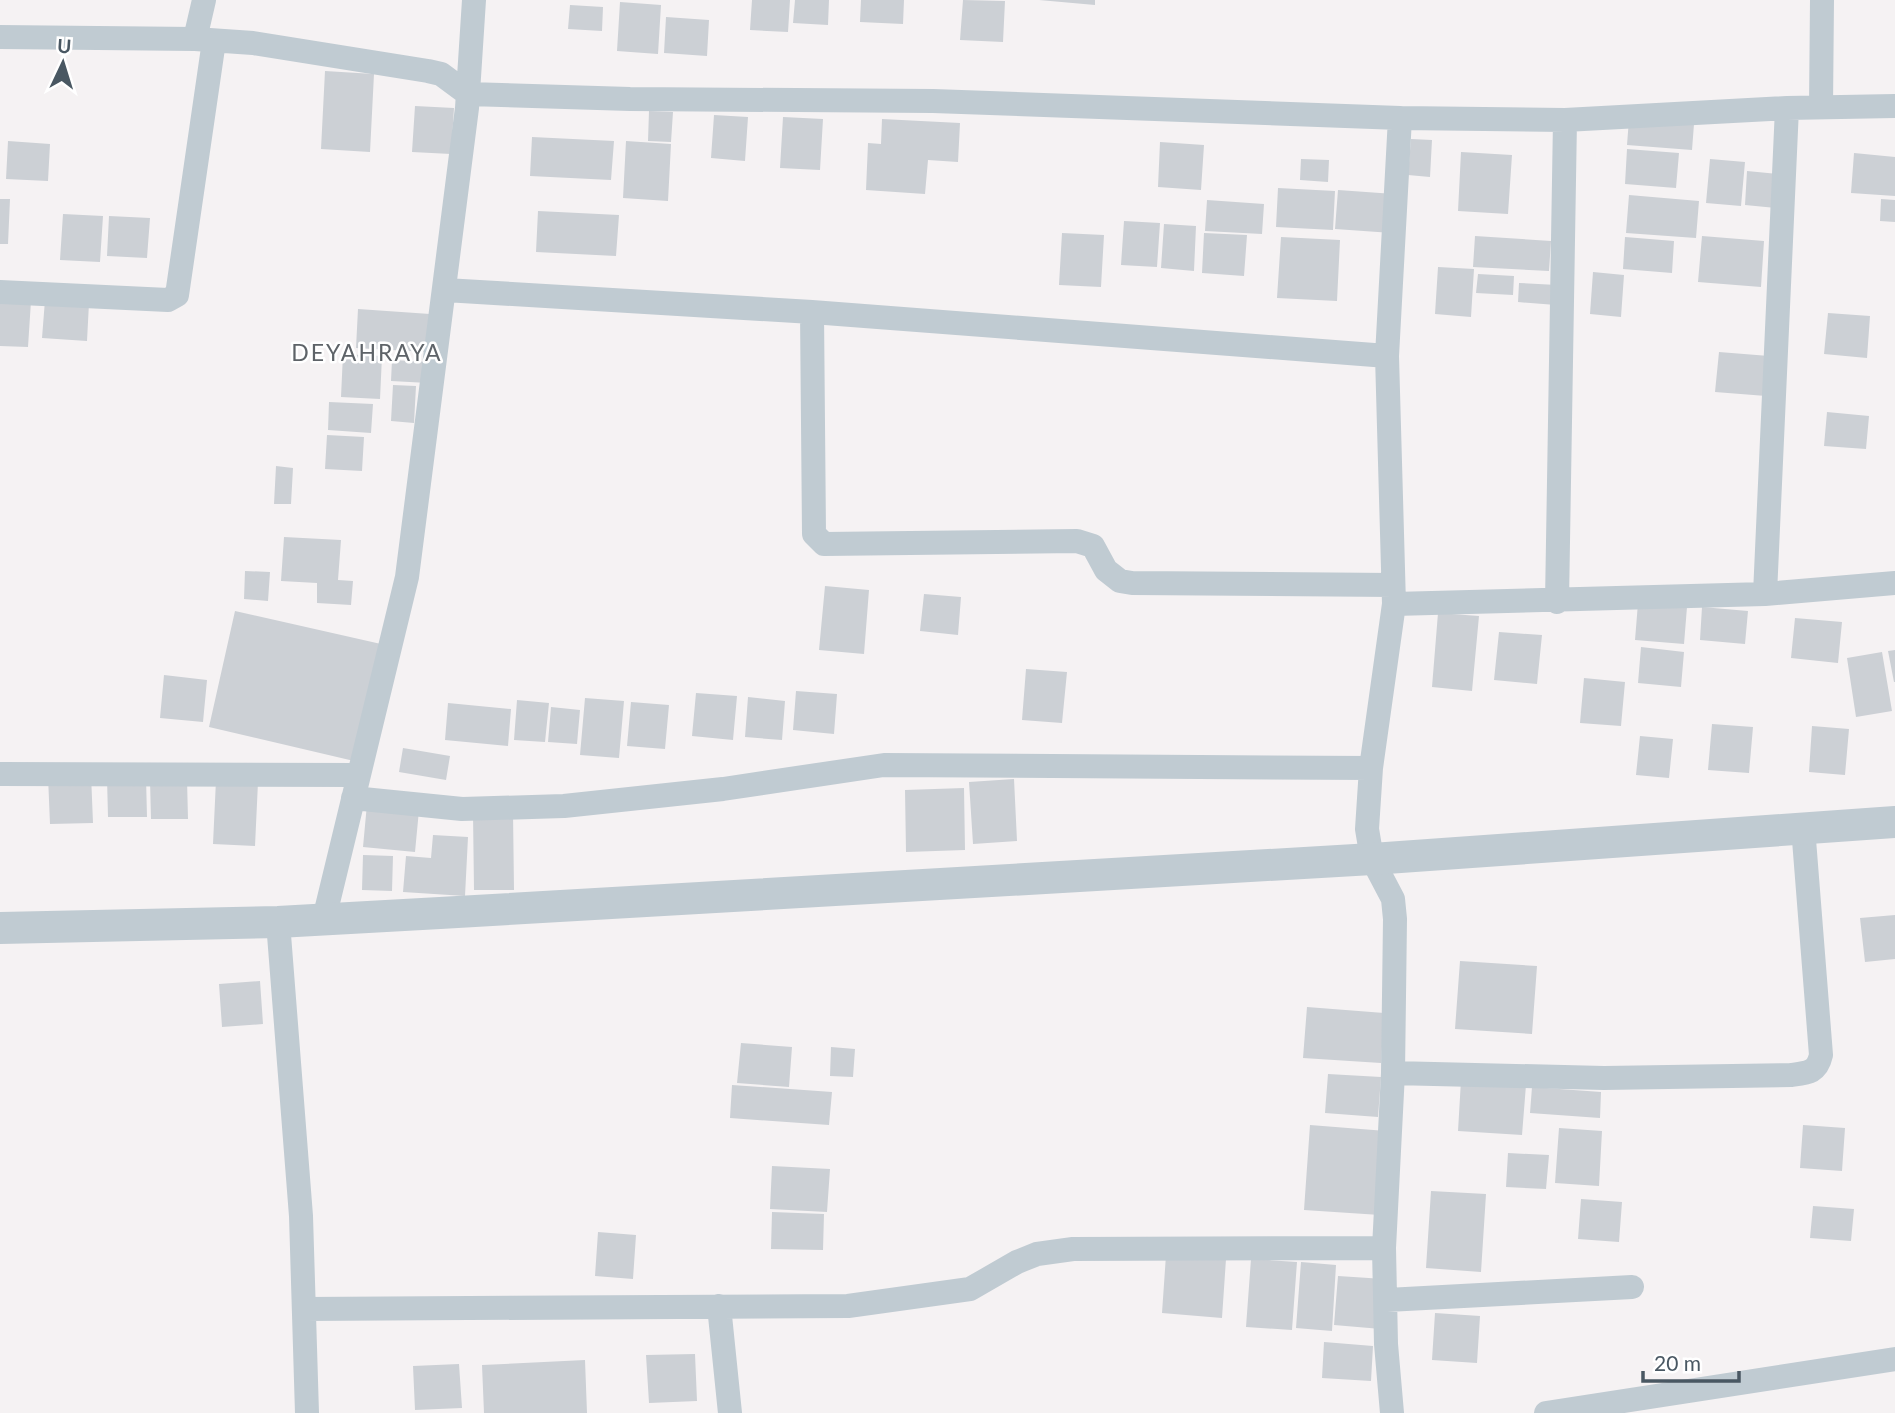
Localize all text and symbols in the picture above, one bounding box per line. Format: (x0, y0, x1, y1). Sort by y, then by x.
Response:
north arrow (28, 28, 98, 98)
text: U (56, 34, 72, 58)
district label: DEYAHRAYA (291, 338, 443, 366)
scale bar (1643, 1340, 1739, 1384)
text: 20 m (1654, 1350, 1701, 1375)

